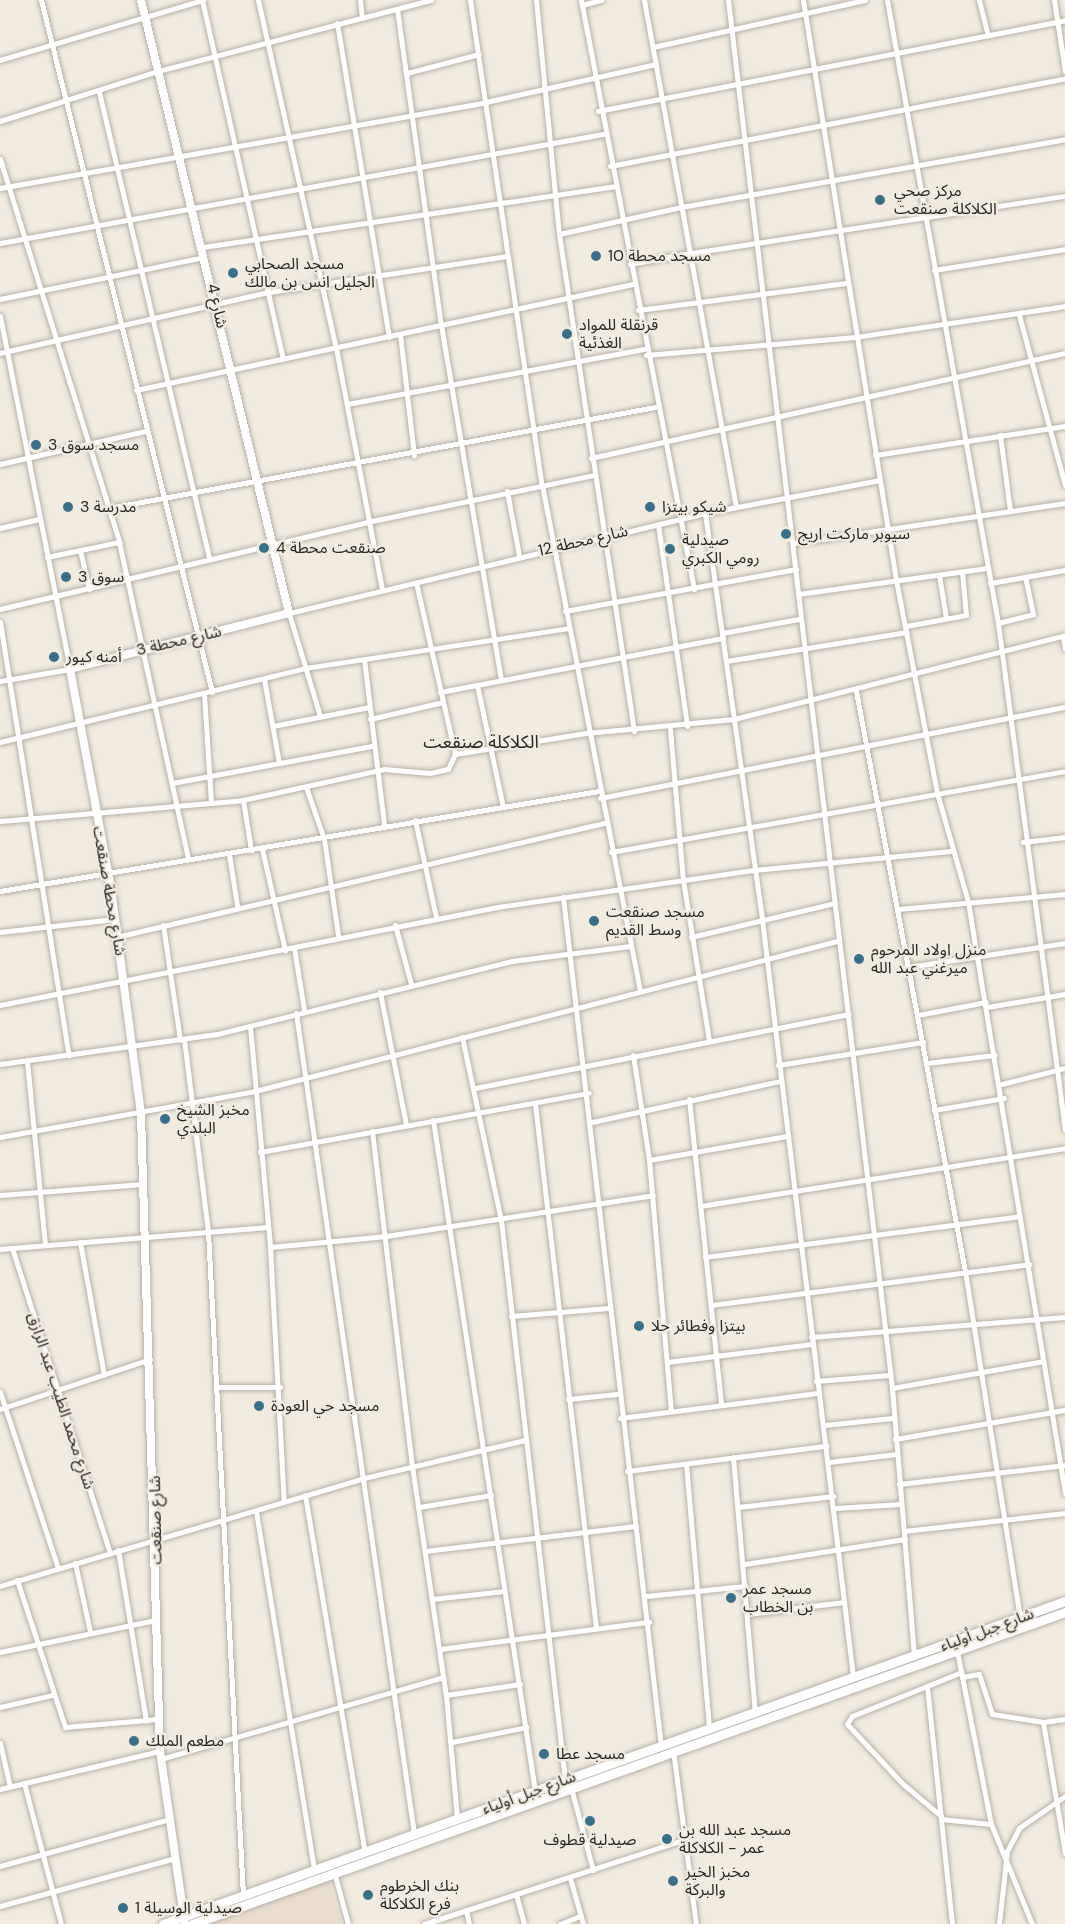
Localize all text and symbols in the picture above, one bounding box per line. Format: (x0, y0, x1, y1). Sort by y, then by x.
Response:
place label: مركز صحي الكلاكلة صنقعت (894, 181, 997, 219)
marker: مركز صحي الكلاكلة صنقعت (871, 191, 889, 209)
place label: مسجد محطة 10 (608, 246, 711, 266)
marker: مسجد محطة 10 (589, 249, 603, 263)
place label: مسجد الصحابي الجليل انس بن مالك (245, 254, 375, 292)
marker: مسجد الصحابي الجليل انس بن مالك (226, 266, 240, 280)
street label: شارع 4 (203, 282, 231, 330)
place label: قرنقلة للمواد الغذئية (579, 315, 658, 353)
marker: قرنقلة للمواد الغذئية (560, 327, 574, 341)
place label: مسجد سوق 3 (48, 435, 139, 455)
marker: مسجد سوق 3 (29, 438, 43, 452)
place label: مدرسة 3 (80, 497, 136, 517)
place label: شيكو بيتزا (662, 497, 726, 517)
marker: مدرسة 3 (61, 500, 75, 514)
marker: شيكو بيتزا (643, 500, 657, 514)
street label: شارع محطة 12 (536, 521, 630, 561)
place label: سيوبر ماركت اريج (798, 524, 910, 544)
marker: سيوبر ماركت اريج (779, 527, 793, 541)
place label: صيدلية رومي الكبري (682, 530, 760, 568)
place label: صنقعت محطة 4 (276, 538, 386, 558)
marker: صنقعت محطة 4 (257, 541, 271, 555)
marker: صيدلية رومي الكبري (663, 542, 677, 556)
place label: سوق 3 (78, 567, 124, 587)
marker: سوق 3 (59, 570, 73, 584)
street label: شارع محطة 3 (135, 622, 223, 660)
place label: أمنه كيور (66, 647, 122, 667)
marker: أمنه كيور (47, 650, 61, 664)
district label: الكلاكلة صنقعت (423, 731, 539, 753)
street label: شارع محطة صنقعت (88, 825, 130, 957)
place label: مسجد صنقعت وسط القديم (606, 902, 705, 940)
marker: مسجد صنقعت وسط القديم (587, 914, 601, 928)
place label: منزل اولاد المرحوم ميرغني عبد الله (871, 940, 986, 978)
marker: منزل اولاد المرحوم ميرغني عبد الله (852, 952, 866, 966)
place label: مخبز الشيخ البلدي (177, 1100, 250, 1138)
marker: مخبز الشيخ البلدي (158, 1112, 172, 1126)
street label: شارع محمد الطيب عبد الرازق (23, 1310, 99, 1492)
place label: بيتزا وفطائر حلا (651, 1316, 745, 1336)
marker: بيتزا وفطائر حلا (632, 1319, 646, 1333)
place label: مسجد حي العودة (271, 1396, 379, 1416)
marker: مسجد حي العودة (252, 1399, 266, 1413)
street label: شارع صنقعت (146, 1475, 166, 1565)
place label: مسجد عمر بن الخطاب (743, 1579, 813, 1617)
marker: مسجد عمر بن الخطاب (724, 1591, 738, 1605)
street label: شارع جبل أولياء (937, 1604, 1037, 1656)
place label: مطعم الملك (146, 1731, 224, 1751)
marker: مطعم الملك (127, 1734, 141, 1748)
place label: مسجد عطا (556, 1744, 625, 1764)
marker: مسجد عطا (537, 1747, 551, 1761)
street label: شارع جبل أولياء (479, 1767, 579, 1819)
marker: صيدلية قطوف (583, 1814, 597, 1828)
place label: مسجد عبد الله بن عمر - الكلاكلة (679, 1820, 791, 1858)
place label: صيدلية قطوف (544, 1830, 636, 1850)
marker: مسجد عبد الله بن عمر - الكلاكلة (660, 1832, 674, 1846)
place label: مخبز الخير والبركة (685, 1862, 750, 1900)
marker: مخبز الخير والبركة (666, 1874, 680, 1888)
place label: بنك الخرطوم فرع الكلاكلة (380, 1876, 459, 1914)
marker: بنك الخرطوم فرع الكلاكلة (361, 1888, 375, 1902)
place label: صيدلية الوسيلة 1 (135, 1898, 242, 1918)
marker: صيدلية الوسيلة 1 (116, 1901, 130, 1915)

